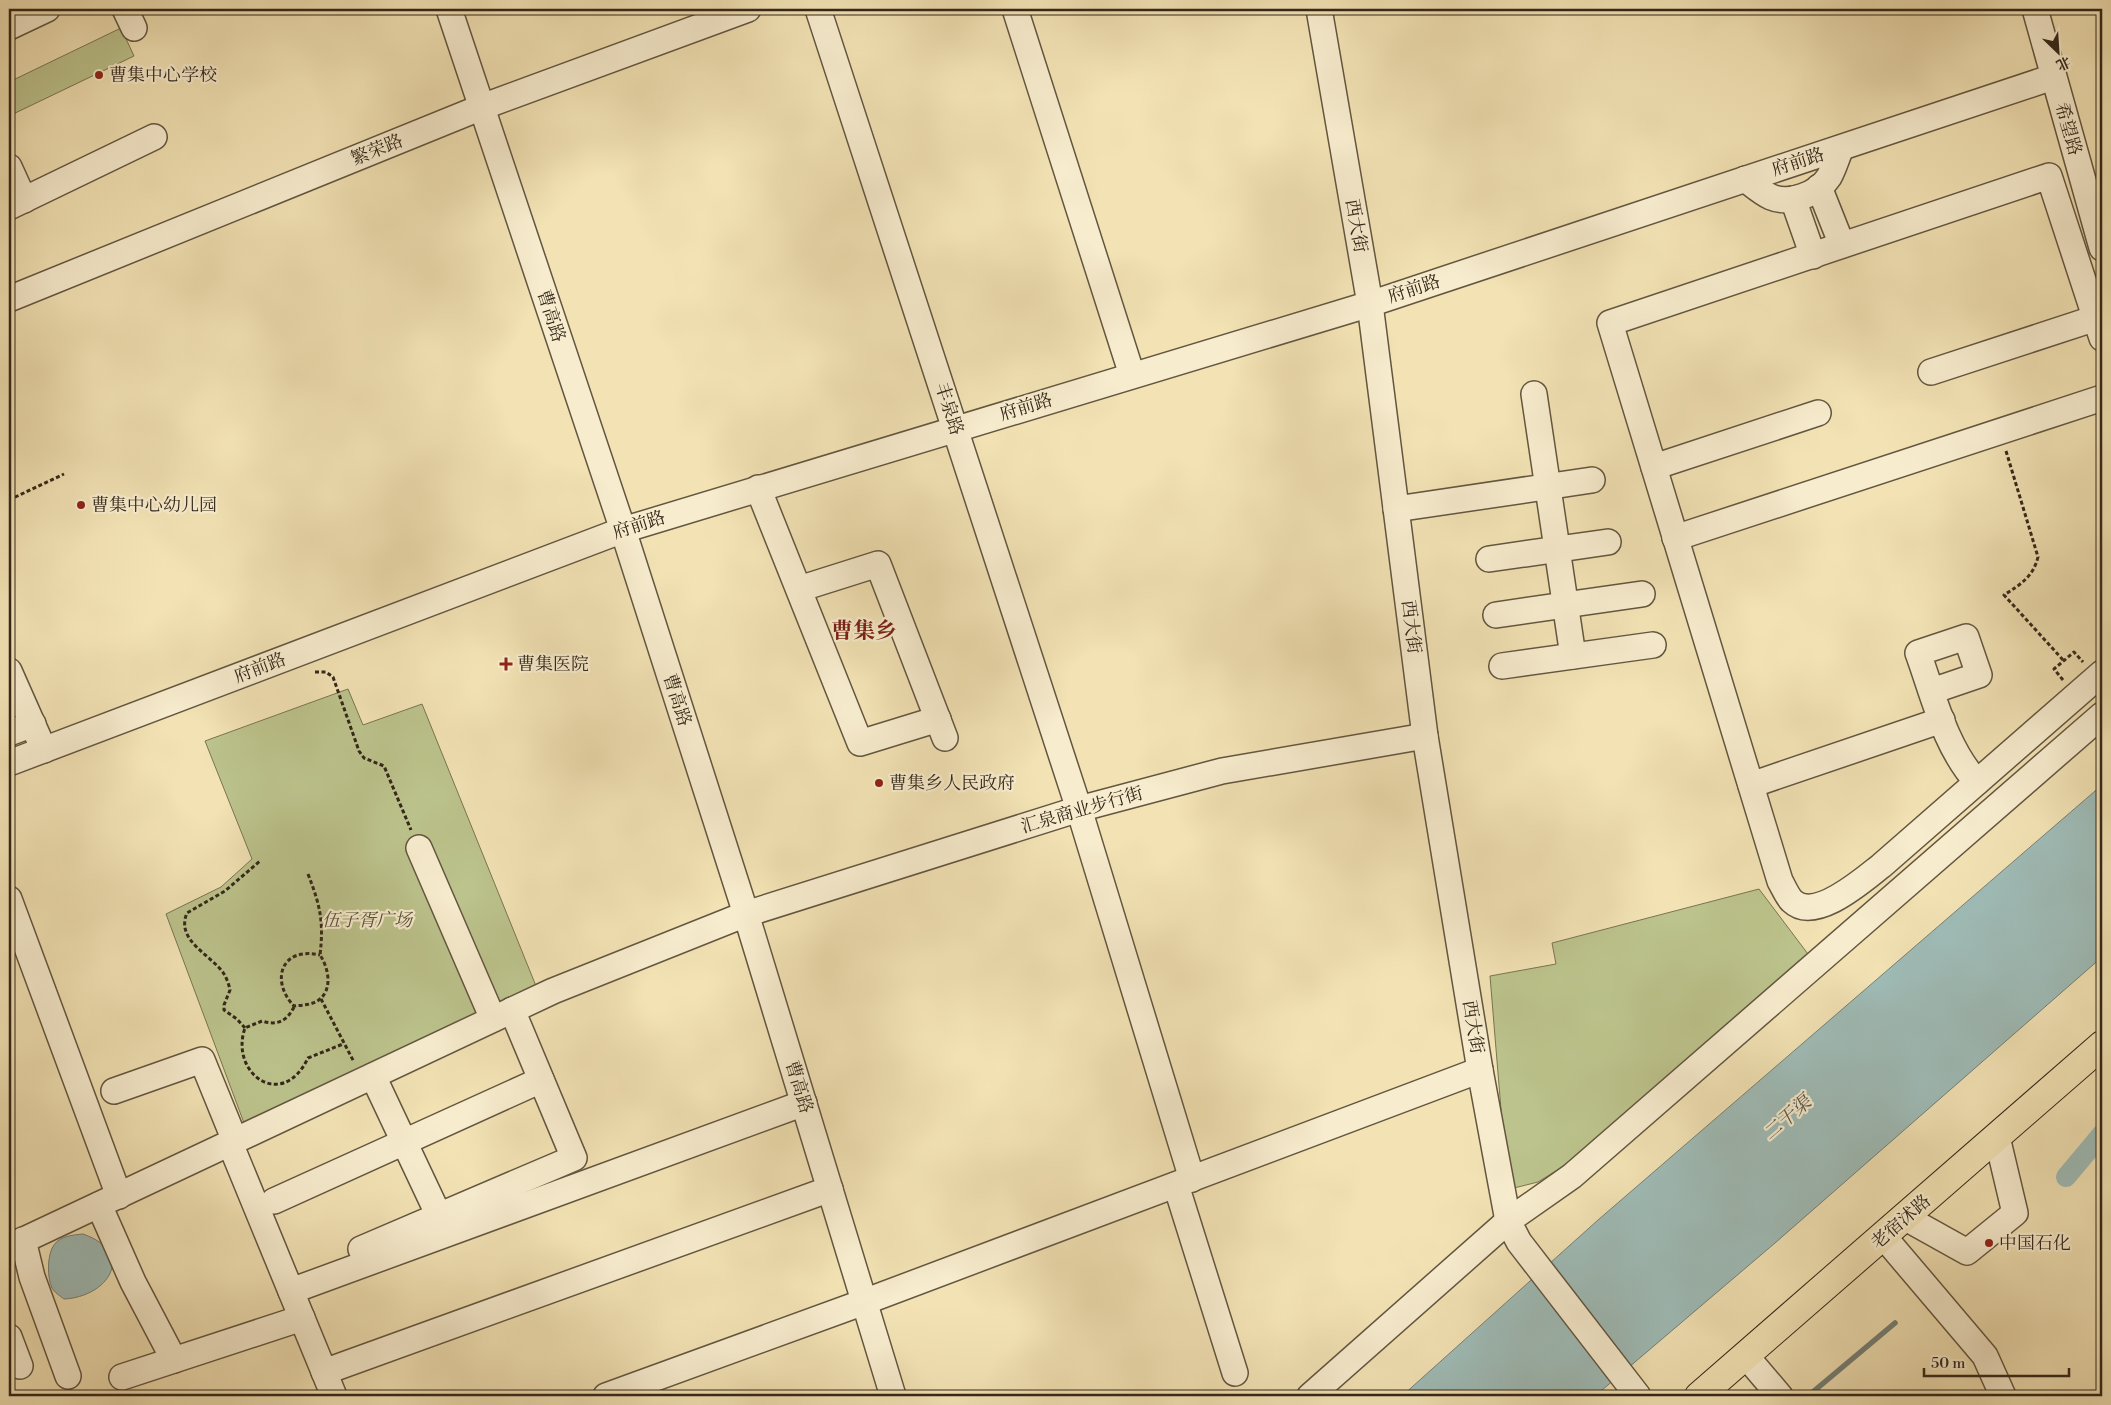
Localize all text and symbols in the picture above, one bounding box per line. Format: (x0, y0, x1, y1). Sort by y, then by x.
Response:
north arrow (2034, 28, 2084, 78)
text: 北 (2053, 52, 2073, 74)
place label: 曹集中心学校 (109, 64, 217, 87)
marker: 曹集中心学校 (93, 69, 105, 81)
street label: 希望路 (2050, 100, 2086, 158)
street label: 繁荣路 (348, 129, 406, 171)
street label: 府前路 (1769, 143, 1827, 181)
street label: 西大街 (1340, 197, 1372, 255)
street label: 府前路 (1385, 270, 1443, 308)
street label: 曹高路 (532, 287, 570, 345)
street label: 丰泉路 (930, 380, 968, 438)
street label: 府前路 (997, 388, 1055, 426)
place label: 曹集中心幼儿园 (91, 494, 217, 517)
marker: 曹集中心幼儿园 (75, 499, 87, 511)
street label: 府前路 (610, 506, 668, 544)
street label: 西大街 (1396, 599, 1426, 655)
district label: 曹集乡 (831, 618, 897, 645)
street label: 府前路 (231, 648, 289, 688)
place label: 曹集医院 (517, 653, 589, 676)
marker: 曹集医院 (499, 657, 513, 671)
street label: 曹高路 (658, 671, 696, 729)
place label: 曹集乡人民政府 (889, 772, 1015, 795)
marker: 曹集乡人民政府 (873, 777, 885, 789)
street label: 汇泉商业步行街 (1018, 782, 1146, 838)
park label: 伍子胥广场 (322, 909, 414, 932)
street label: 西大街 (1457, 999, 1489, 1055)
street label: 曹高路 (780, 1058, 818, 1116)
water label: 二干渠 (1758, 1088, 1819, 1146)
street label: 老宿沭路 (1866, 1190, 1936, 1254)
place label: 中国石化 (1999, 1232, 2071, 1255)
marker: 中国石化 (1983, 1237, 1995, 1249)
scale bar (1924, 1345, 2068, 1377)
text: 50 m (1931, 1354, 1965, 1373)

